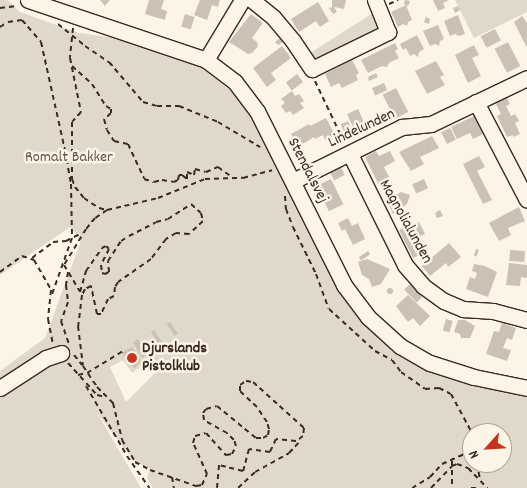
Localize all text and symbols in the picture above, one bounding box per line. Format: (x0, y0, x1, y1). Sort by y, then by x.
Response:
street label: Lindelunden (326, 105, 398, 153)
street label: Stendalsvej (282, 135, 332, 207)
park label: Romalt Bakker (25, 148, 113, 168)
street label: Magnolialunden (374, 177, 436, 267)
place label: Djurslands Pistolklub (142, 339, 207, 377)
marker: Djurslands Pistolklub (126, 352, 138, 364)
north arrow (462, 423, 512, 473)
text: N (464, 447, 485, 462)

